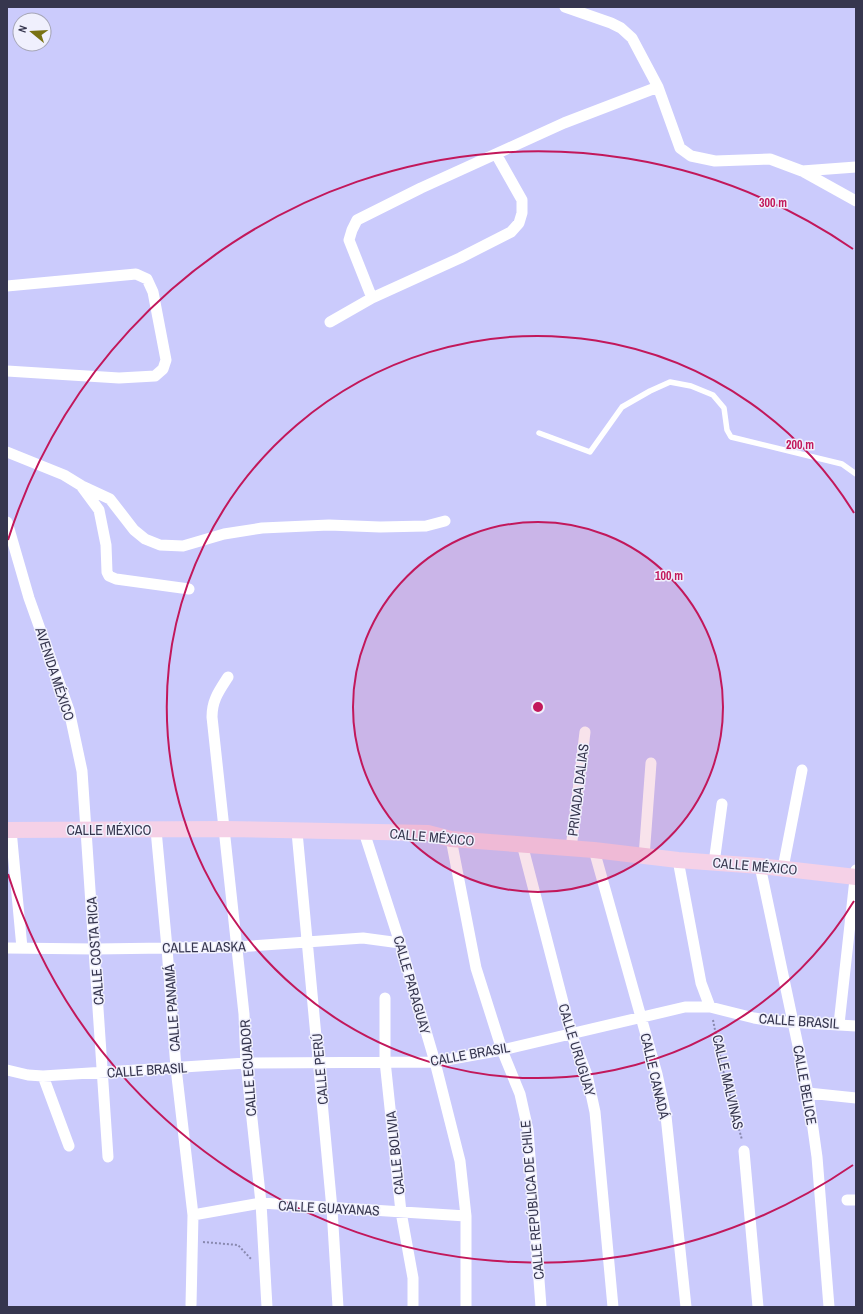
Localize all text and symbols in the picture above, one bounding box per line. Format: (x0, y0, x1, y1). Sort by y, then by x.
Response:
north arrow (12, 12, 52, 52)
text: N (15, 24, 30, 34)
text: 300 m (759, 195, 787, 211)
text: 200 m (786, 437, 814, 453)
text: 100 m (655, 568, 683, 584)
street label: AVENIDA MÉXICO (31, 624, 79, 723)
centre of rings (531, 700, 545, 714)
street label: PRIVADA DALIAS (563, 742, 593, 837)
street label: CALLE MÉXICO (67, 821, 151, 839)
street label: CALLE MÉXICO (389, 824, 475, 850)
street label: CALLE MÉXICO (712, 853, 798, 879)
street label: CALLE COSTA RICA (82, 896, 108, 1006)
street label: CALLE PARAGUAY (389, 934, 435, 1037)
street label: CALLE ALASKA (162, 937, 246, 957)
street label: CALLE PANAMÁ (160, 964, 184, 1052)
street label: CALLE URUGUAY (554, 1001, 600, 1099)
street label: CALLE BRASIL (758, 1009, 840, 1033)
street label: CALLE ECUADOR (236, 1019, 260, 1117)
street label: CALLE CANADÁ (636, 1031, 674, 1121)
street label: CALLE PERÚ (308, 1033, 332, 1105)
street label: CALLE MALVINAS (708, 1033, 748, 1132)
street label: CALLE BRASIL (429, 1038, 512, 1070)
street label: CALLE BELICE (789, 1044, 821, 1126)
street label: CALLE BRASIL (106, 1058, 188, 1082)
street label: CALLE BOLIVIA (382, 1110, 408, 1196)
street label: CALLE REPÚBLICA DE CHILE (516, 1119, 548, 1281)
street label: CALLE GUAYANAS (278, 1196, 381, 1220)

